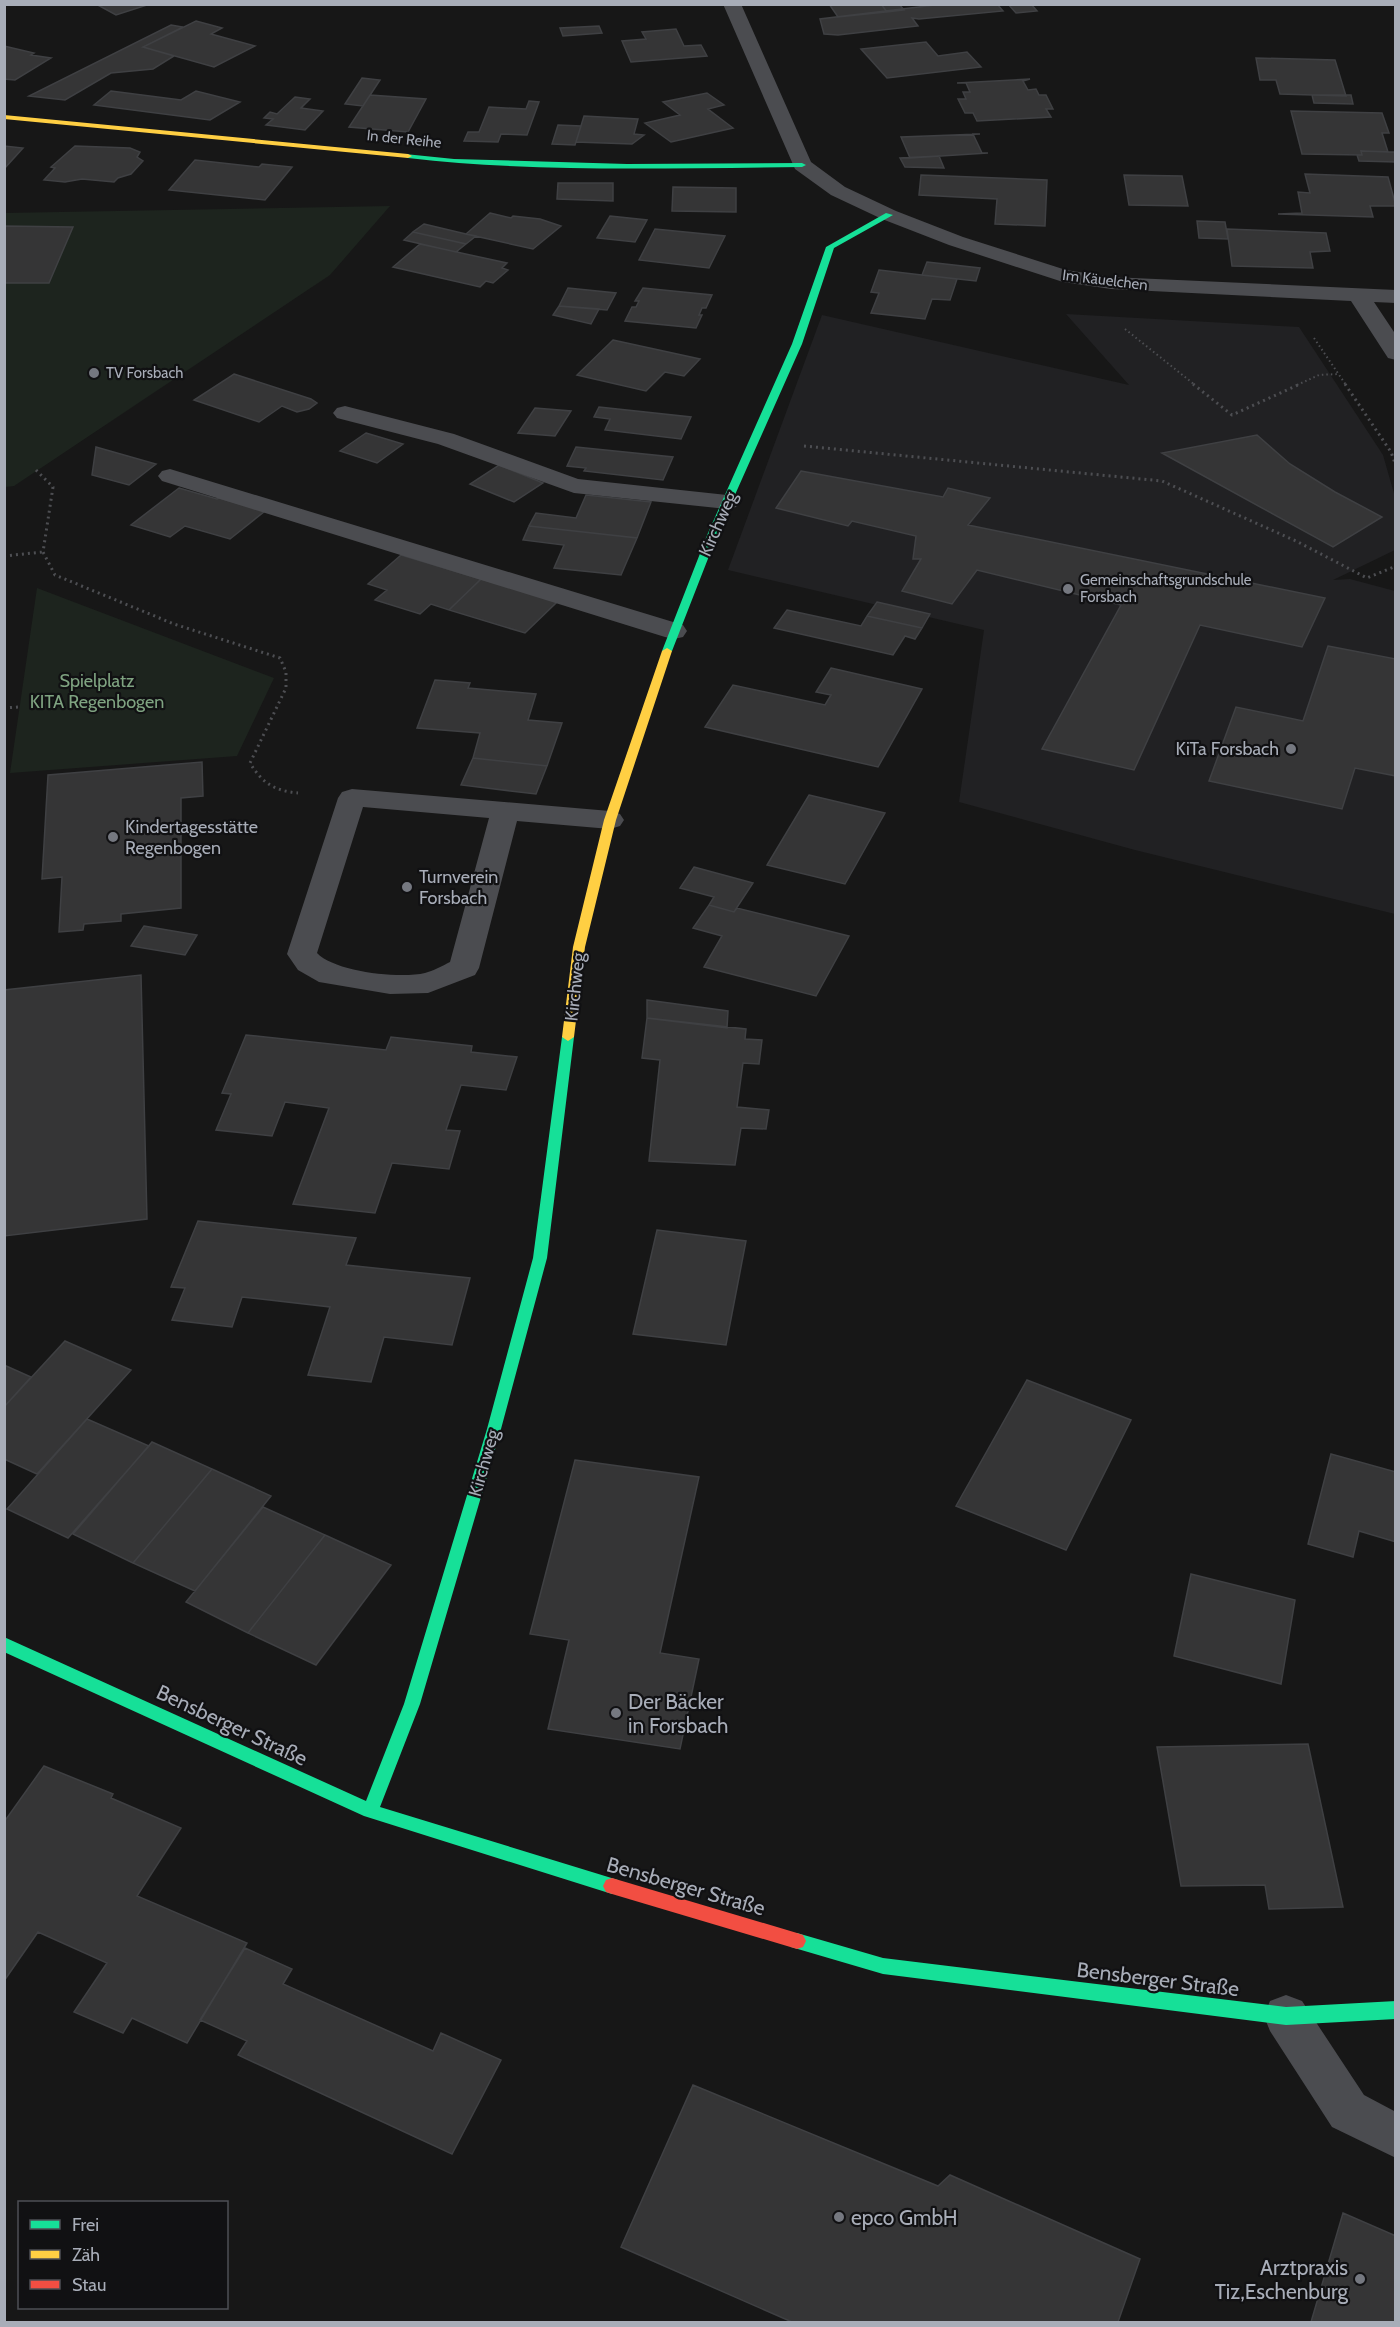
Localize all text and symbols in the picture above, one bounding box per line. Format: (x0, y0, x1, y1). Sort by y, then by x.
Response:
street label: In der Reihe (366, 126, 443, 152)
street label: Im Käuelchen (1061, 266, 1149, 294)
place label: TV Forsbach (106, 364, 183, 382)
marker: TV Forsbach (87, 366, 101, 380)
street label: Kirchweg (694, 487, 742, 560)
place label: Gemeinschaftsgrundschule Forsbach (1080, 571, 1252, 606)
marker: Gemeinschaftsgrundschule Forsbach (1061, 582, 1075, 596)
park label: Spielplatz KITA Regenbogen (30, 670, 164, 713)
place label: KiTa Forsbach (1175, 738, 1279, 760)
marker: KiTa Forsbach (1284, 742, 1298, 756)
place label: Kindertagesstätte Regenbogen (125, 816, 258, 859)
marker: Kindertagesstätte Regenbogen (106, 830, 120, 844)
place label: Turnverein Forsbach (419, 866, 498, 909)
marker: Turnverein Forsbach (400, 880, 414, 894)
street label: Kirchweg (560, 951, 590, 1022)
street label: Kirchweg (464, 1426, 504, 1499)
street label: Bensberger Straße (153, 1679, 312, 1771)
place label: Der Bäcker in Forsbach (628, 1689, 729, 1738)
marker: Der Bäcker in Forsbach (609, 1706, 623, 1720)
street label: Bensberger Straße (604, 1851, 768, 1921)
street label: Bensberger Straße (1075, 1957, 1241, 2001)
legend (18, 2201, 228, 2309)
place label: epco GmbH (851, 2205, 958, 2230)
marker: epco GmbH (832, 2210, 846, 2224)
text: Frei (72, 2214, 99, 2236)
text: Zäh (72, 2244, 100, 2266)
place label: Arztpraxis Tiz,Eschenburg (1215, 2255, 1349, 2304)
marker: Arztpraxis Tiz,Eschenburg (1353, 2272, 1367, 2286)
text: Stau (72, 2274, 106, 2296)

